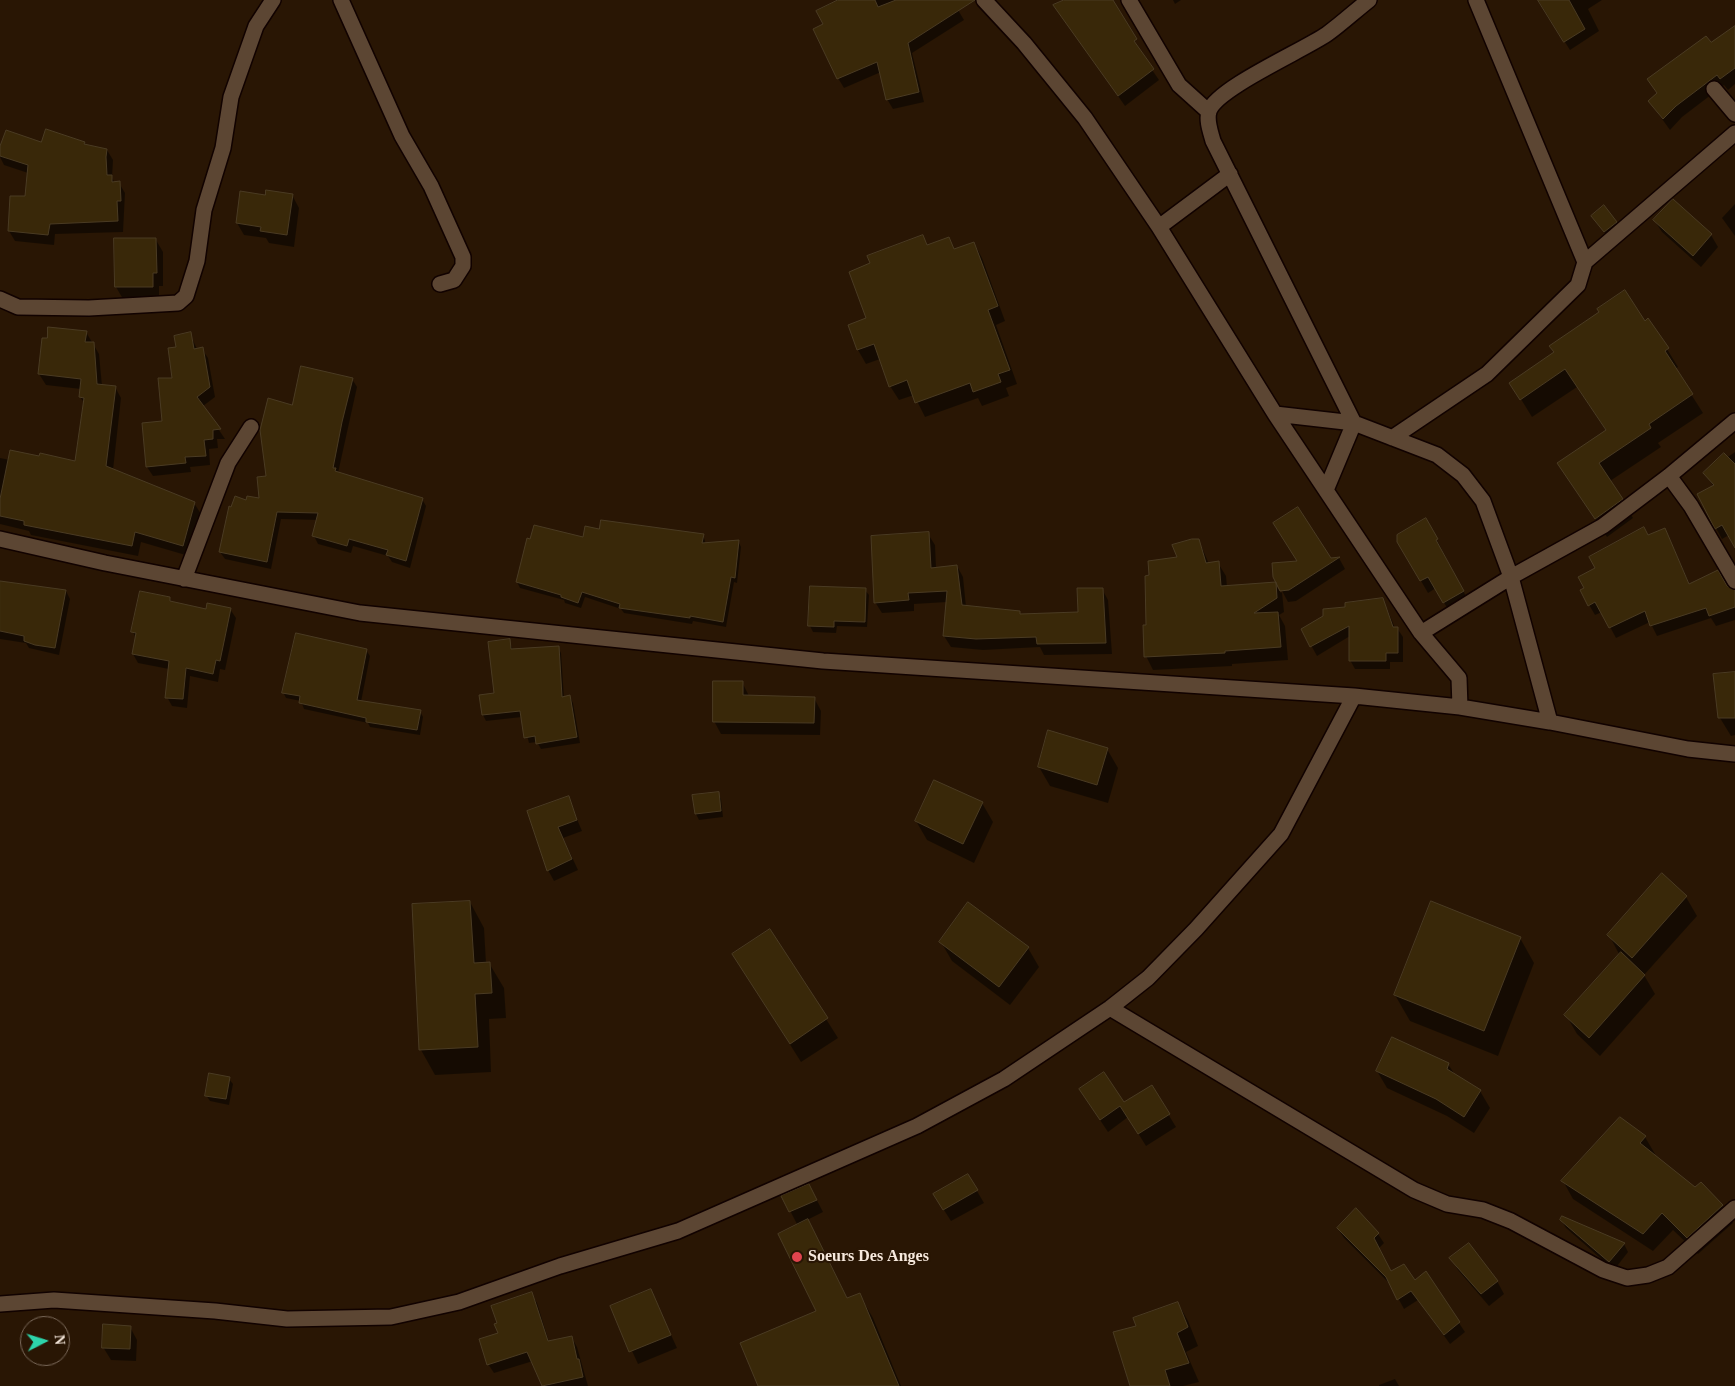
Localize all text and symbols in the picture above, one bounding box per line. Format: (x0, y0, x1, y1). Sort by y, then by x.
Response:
place label: Soeurs Des Anges (808, 1247, 929, 1267)
marker: Soeurs Des Anges (790, 1250, 804, 1264)
north arrow (20, 1316, 70, 1366)
text: N (52, 1334, 67, 1345)

